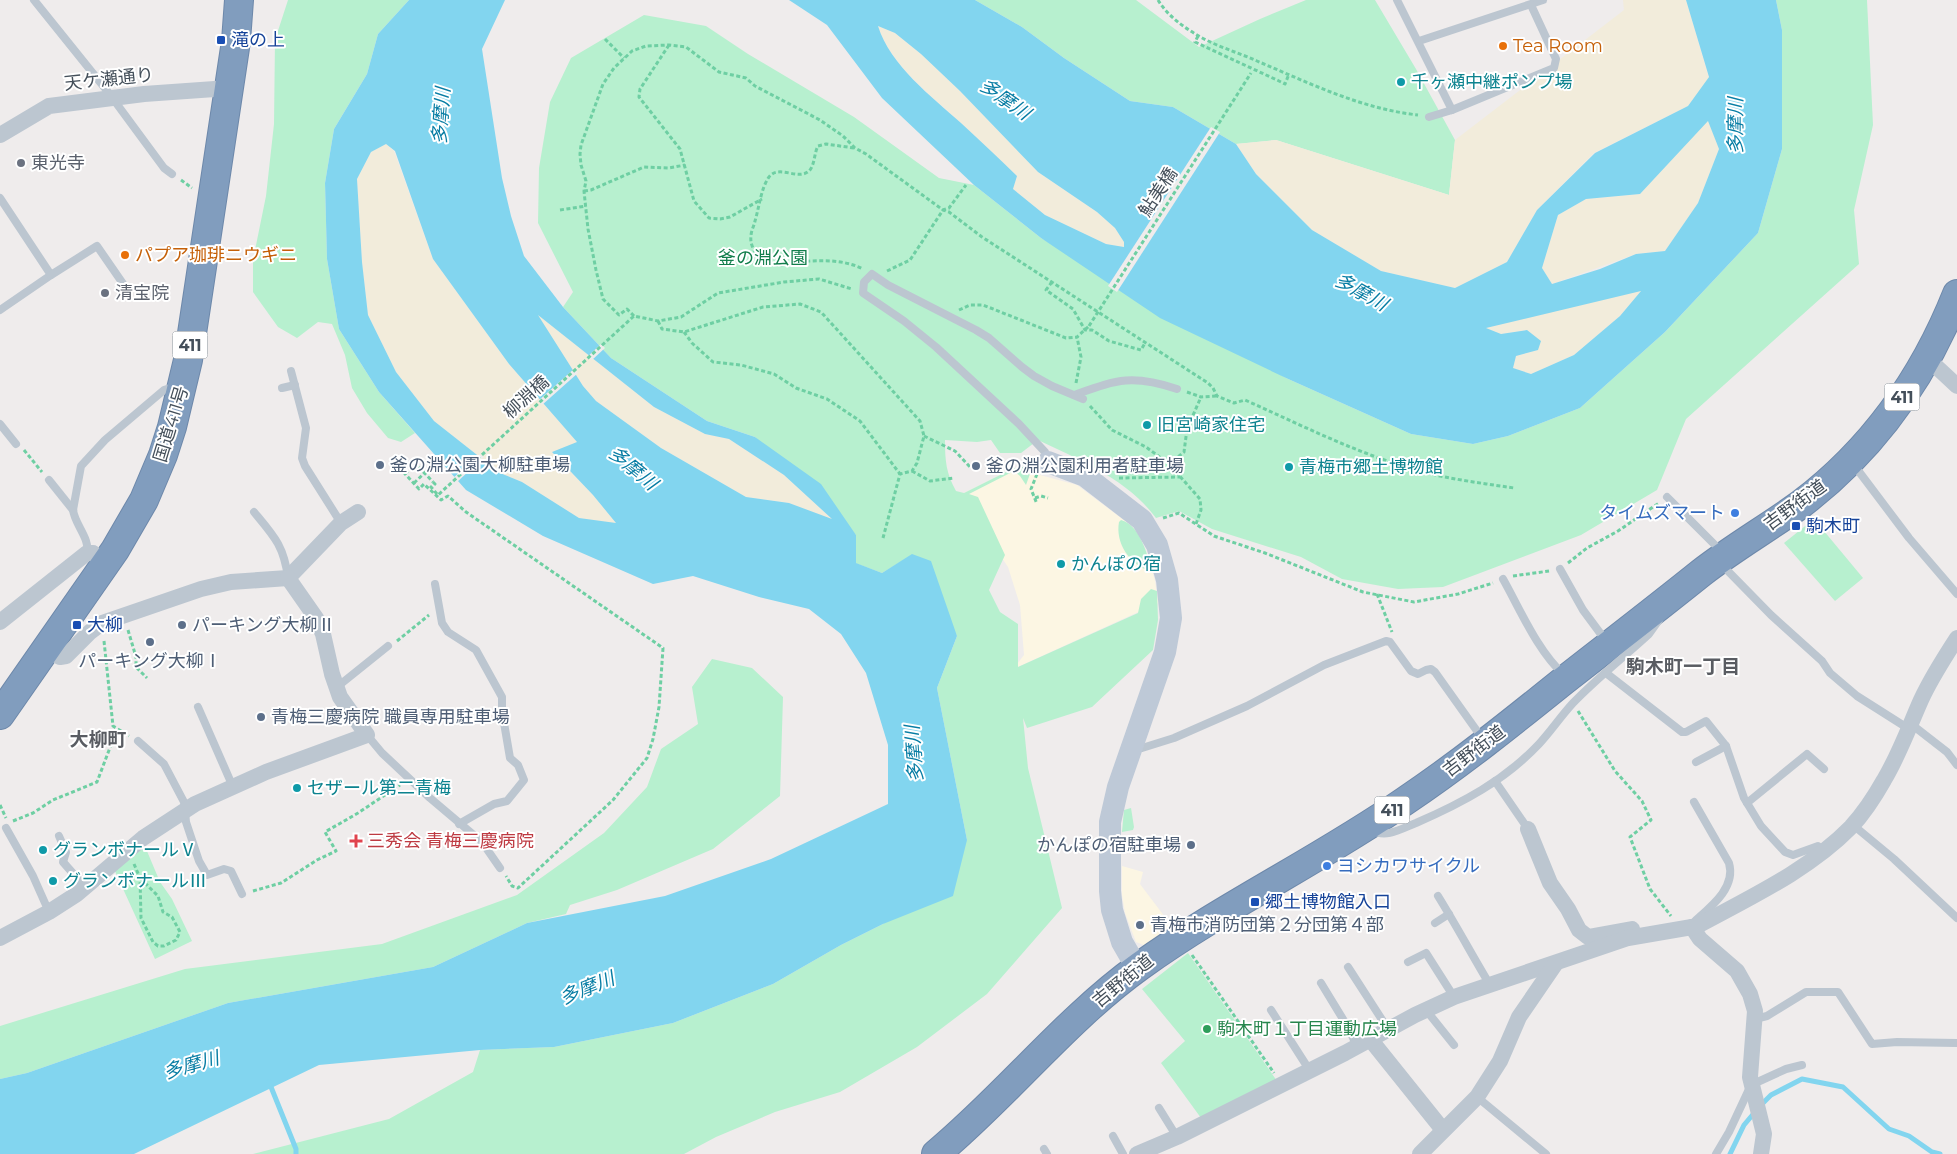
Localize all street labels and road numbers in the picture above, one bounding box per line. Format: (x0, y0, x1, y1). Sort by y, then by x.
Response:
street label: 天ケ瀬通り (63, 63, 155, 95)
street label: 鮎美橋 (1134, 163, 1182, 221)
road number: 411 (172, 332, 208, 358)
street label: 柳淵橋 (499, 371, 553, 423)
street label: 国道411号 (149, 383, 193, 465)
road number: 411 (1884, 384, 1920, 411)
street label: 吉野街道 (1759, 475, 1831, 535)
street label: 吉野街道 (1439, 721, 1509, 781)
road number: 411 (1374, 796, 1410, 824)
street label: 吉野街道 (1088, 950, 1158, 1012)

